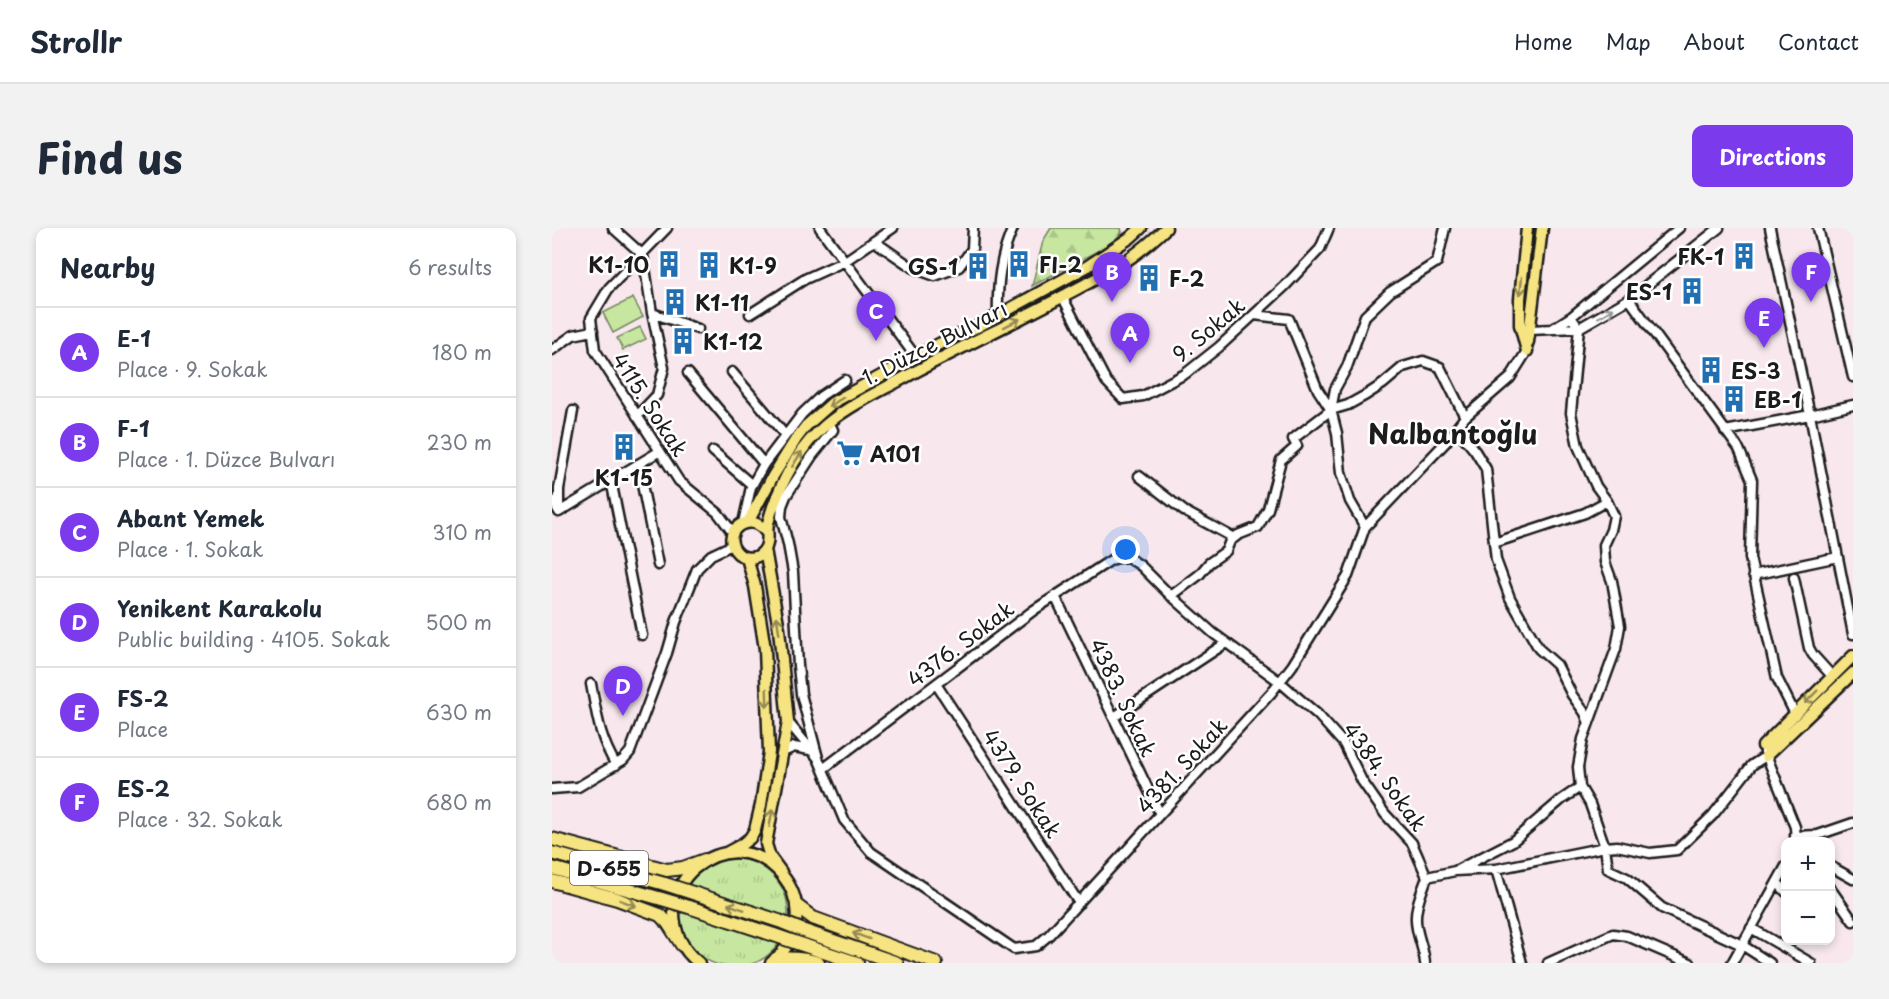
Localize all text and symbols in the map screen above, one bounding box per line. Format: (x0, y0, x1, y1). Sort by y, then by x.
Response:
text: Strollr (30, 20, 122, 63)
text: Home (1514, 25, 1573, 57)
text: Map (1606, 25, 1651, 57)
text: About (1684, 25, 1745, 57)
text: Contact (1778, 25, 1859, 57)
text: Find us (36, 125, 183, 188)
button: Directions (1692, 125, 1853, 187)
place label: FK-1 (1678, 240, 1724, 272)
building icon: FK-1 (1729, 241, 1759, 271)
text: Nearby (60, 248, 155, 287)
place label: K1-10 (588, 248, 649, 280)
place label: FI-2 (1039, 248, 1082, 280)
building icon: K1-10 (654, 249, 684, 279)
place label: K1-9 (729, 249, 777, 281)
building icon: FI-2 (1004, 249, 1034, 279)
building icon: K1-9 (694, 250, 724, 280)
place label: GS-1 (908, 250, 958, 282)
building icon: GS-1 (963, 251, 993, 281)
text: 6 results (408, 252, 492, 282)
pin: B (1092, 253, 1132, 302)
pin: F (1792, 253, 1830, 302)
place label: F-2 (1169, 262, 1205, 294)
building icon: F-2 (1134, 263, 1164, 293)
place label: ES-1 (1626, 275, 1672, 307)
one-way arrow (1515, 276, 1526, 296)
building icon: ES-1 (1677, 276, 1707, 306)
place label: K1-11 (695, 286, 749, 318)
building icon: K1-11 (660, 287, 690, 317)
street label: 9. Sokak (1165, 289, 1251, 369)
pin: C (856, 291, 896, 341)
street label: 1. Düzce Bulvarı (856, 292, 1012, 392)
pin: E (1744, 298, 1784, 348)
one-way arrow (1597, 306, 1614, 318)
pin: A (1110, 314, 1150, 363)
one-way arrow (1003, 317, 1021, 328)
text: E-1 (117, 321, 151, 354)
place label: K1-12 (703, 325, 763, 357)
building icon: K1-12 (668, 326, 698, 356)
text: A (72, 337, 87, 367)
text: 180 m (432, 337, 492, 367)
street label: 4115. Sokak (605, 346, 697, 462)
text: Place · 9. Sokak (117, 354, 268, 384)
place label: ES-3 (1731, 354, 1781, 386)
building icon: ES-3 (1696, 355, 1726, 385)
place label: EB-1 (1754, 383, 1801, 415)
building icon: EB-1 (1719, 384, 1749, 414)
one-way arrow (828, 396, 845, 408)
text: F-1 (117, 411, 150, 444)
district label: Nalbantoğlu (1368, 412, 1538, 453)
text: B (73, 427, 86, 457)
text: 230 m (427, 427, 492, 457)
building icon: K1-15 (609, 432, 639, 462)
place label: A101 (870, 437, 920, 469)
supermarket icon: A101 (835, 438, 865, 468)
text: Place · 1. Düzce Bulvarı (117, 444, 335, 474)
one-way arrow (791, 451, 804, 468)
place label: K1-15 (595, 461, 653, 493)
text: Abant Yemek (117, 501, 265, 534)
text: C (72, 517, 87, 547)
text: 310 m (432, 517, 492, 547)
text: Place · 1. Sokak (117, 534, 264, 564)
your location (1111, 535, 1140, 564)
text: Yenikent Karakolu (117, 591, 322, 624)
street label: 4376. Sokak (900, 592, 1020, 694)
text: D (72, 607, 87, 637)
text: 500 m (425, 607, 492, 637)
one-way arrow (772, 616, 783, 636)
text: Public building · 4105. Sokak (117, 624, 390, 654)
street label: 4383. Sokak (1083, 632, 1165, 762)
pin: D (604, 666, 642, 716)
text: FS-2 (117, 681, 168, 714)
one-way arrow (761, 688, 772, 708)
one-way arrow (1804, 690, 1818, 705)
text: E (73, 697, 86, 727)
text: 630 m (426, 697, 492, 727)
street label: 4381. Sokak (1128, 710, 1234, 820)
text: Place (117, 714, 168, 744)
street label: 4384. Sokak (1336, 715, 1436, 837)
street label: 4379. Sokak (976, 722, 1070, 844)
text: ES-2 (117, 771, 170, 804)
text: F (74, 787, 85, 817)
text: 680 m (426, 787, 492, 817)
text: Place · 32. Sokak (117, 804, 283, 834)
one-way arrow (765, 809, 776, 829)
map controls (1781, 837, 1835, 945)
button: + (1781, 837, 1835, 891)
road number: D-655 (570, 851, 648, 885)
button: − (1781, 891, 1835, 945)
one-way arrow (618, 898, 637, 909)
one-way arrow (727, 901, 746, 912)
one-way arrow (852, 930, 871, 941)

